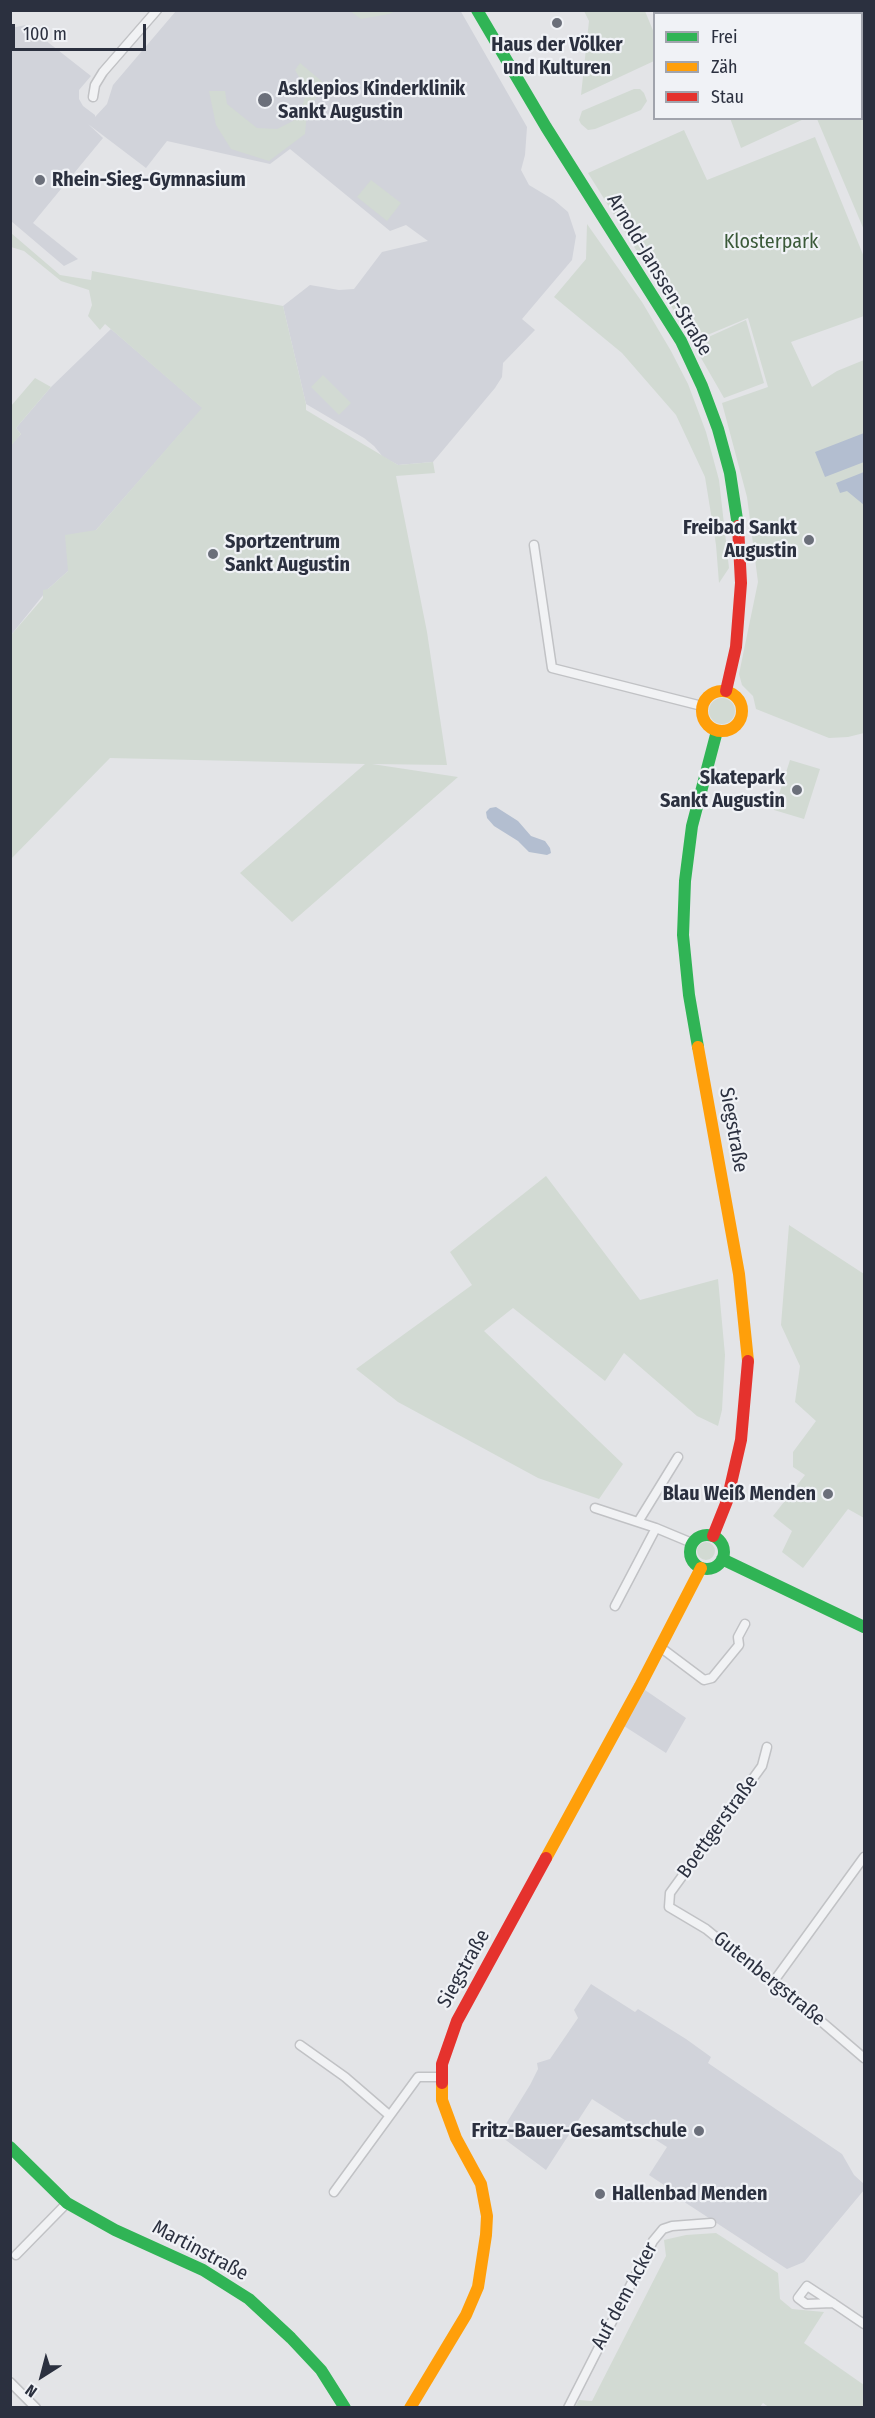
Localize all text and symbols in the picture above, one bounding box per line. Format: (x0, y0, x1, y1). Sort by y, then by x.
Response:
scale bar (15, 12, 148, 50)
legend (653, 12, 863, 120)
marker: Haus der Völker und Kulturen (550, 16, 564, 30)
text: 100 m (23, 23, 67, 45)
text: Frei (711, 26, 737, 48)
place label: Haus der Völker und Kulturen (491, 33, 623, 80)
text: Zäh (711, 56, 738, 78)
place label: Asklepios Kinderklinik Sankt Augustin (278, 77, 465, 124)
text: Stau (711, 86, 744, 108)
marker: Asklepios Kinderklinik Sankt Augustin (256, 91, 274, 109)
place label: Rhein-Sieg-Gymnasium (52, 168, 246, 192)
marker: Rhein-Sieg-Gymnasium (33, 173, 47, 187)
street label: Arnold-Janssen-Straße (601, 190, 717, 360)
park label: Klosterpark (724, 230, 818, 254)
place label: Freibad Sankt Augustin (683, 516, 797, 563)
place label: Sportzentrum Sankt Augustin (225, 530, 350, 577)
marker: Freibad Sankt Augustin (802, 533, 816, 547)
marker: Sportzentrum Sankt Augustin (206, 547, 220, 561)
place label: Skatepark Sankt Augustin (660, 766, 785, 813)
marker: Skatepark Sankt Augustin (790, 783, 804, 797)
street label: Siegstraße (714, 1086, 752, 1174)
place label: Blau Weiß Menden (663, 1482, 816, 1506)
marker: Blau Weiß Menden (821, 1487, 835, 1501)
street label: Boettgerstraße (673, 1771, 763, 1883)
street label: Siegstraße (433, 1926, 495, 2012)
street label: Gutenbergstraße (708, 1927, 830, 2031)
place label: Fritz-Bauer-Gesamtschule (471, 2119, 687, 2143)
marker: Fritz-Bauer-Gesamtschule (692, 2124, 706, 2138)
place label: Hallenbad Menden (612, 2182, 767, 2206)
marker: Hallenbad Menden (593, 2187, 607, 2201)
street label: Martinstraße (148, 2216, 252, 2286)
street label: Auf dem Acker (587, 2238, 663, 2354)
north arrow (12, 2346, 72, 2406)
text: N (22, 2380, 41, 2401)

